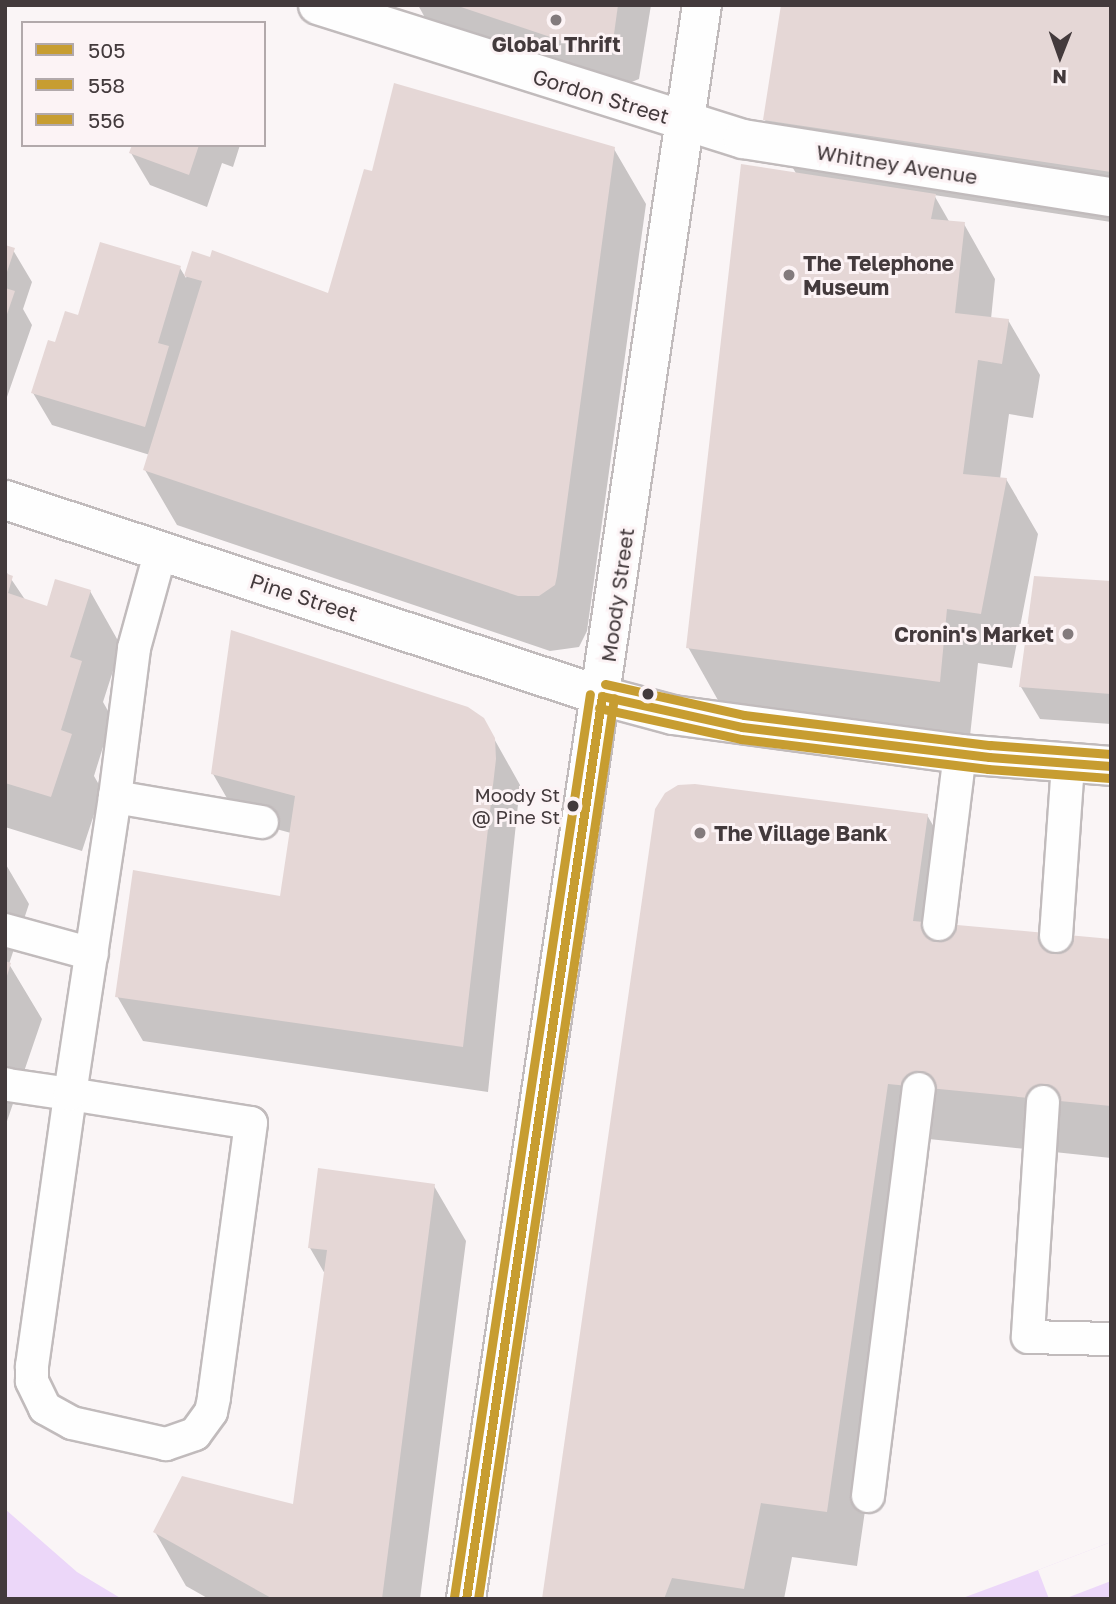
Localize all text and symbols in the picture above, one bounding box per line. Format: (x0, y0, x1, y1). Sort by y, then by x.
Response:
marker: Global Thrift (548, 12, 564, 28)
legend (21, 21, 266, 147)
north arrow (1025, 21, 1095, 91)
place label: Global Thrift (491, 31, 621, 57)
text: 505 (88, 37, 125, 63)
street label: Gordon Street (530, 63, 672, 129)
text: N (1052, 66, 1067, 89)
text: 558 (88, 72, 125, 98)
text: 556 (88, 107, 125, 133)
street label: Whitney Avenue (815, 139, 979, 189)
place label: The Telephone Museum (803, 250, 954, 300)
marker: The Telephone Museum (781, 267, 797, 283)
street label: Moody Street (595, 526, 639, 664)
street label: Pine Street (247, 568, 361, 626)
place label: Cronin's Market (894, 621, 1054, 647)
marker: Cronin's Market (1060, 626, 1076, 642)
unlabelled marker (641, 687, 655, 701)
place label: Moody St @ Pine St (471, 784, 560, 828)
marker: Moody St @ Pine St (566, 799, 580, 813)
place label: The Village Bank (714, 820, 887, 846)
marker: The Village Bank (692, 825, 708, 841)

